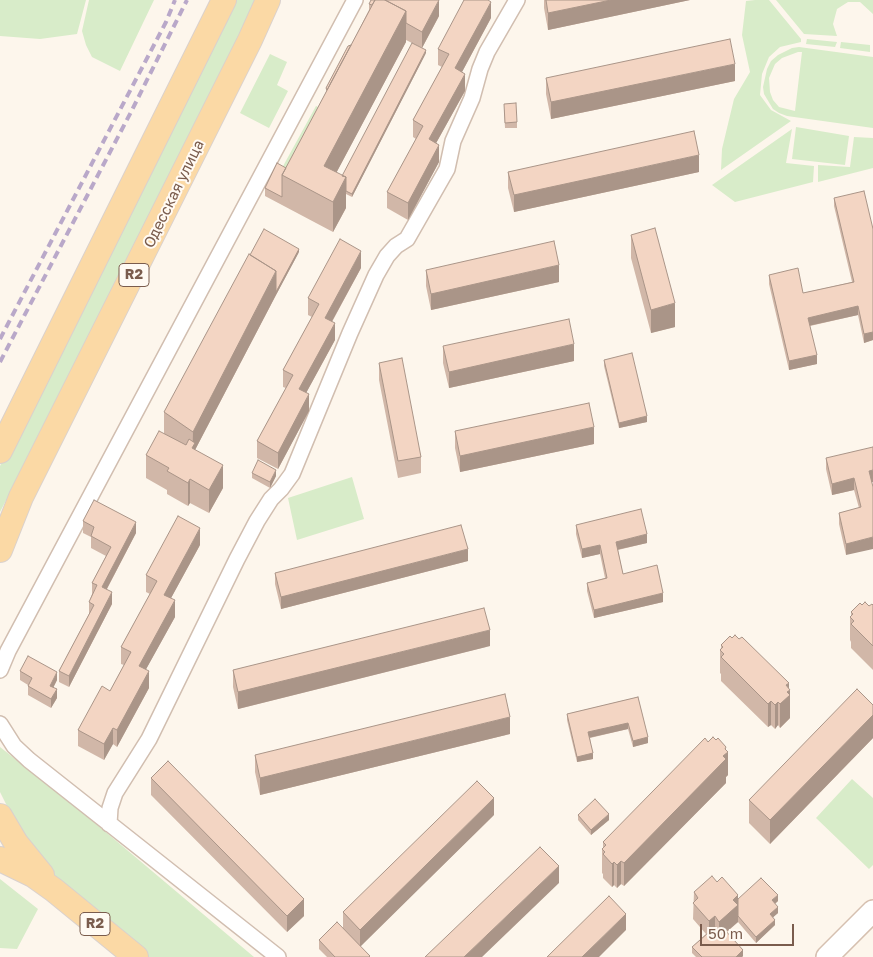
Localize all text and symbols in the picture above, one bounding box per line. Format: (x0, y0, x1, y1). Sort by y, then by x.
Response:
street label: Одесская улица (140, 137, 208, 251)
road number: R2 (119, 264, 149, 286)
road number: R2 (80, 912, 110, 936)
scale bar (703, 914, 797, 946)
text: 50 m (708, 924, 743, 942)

